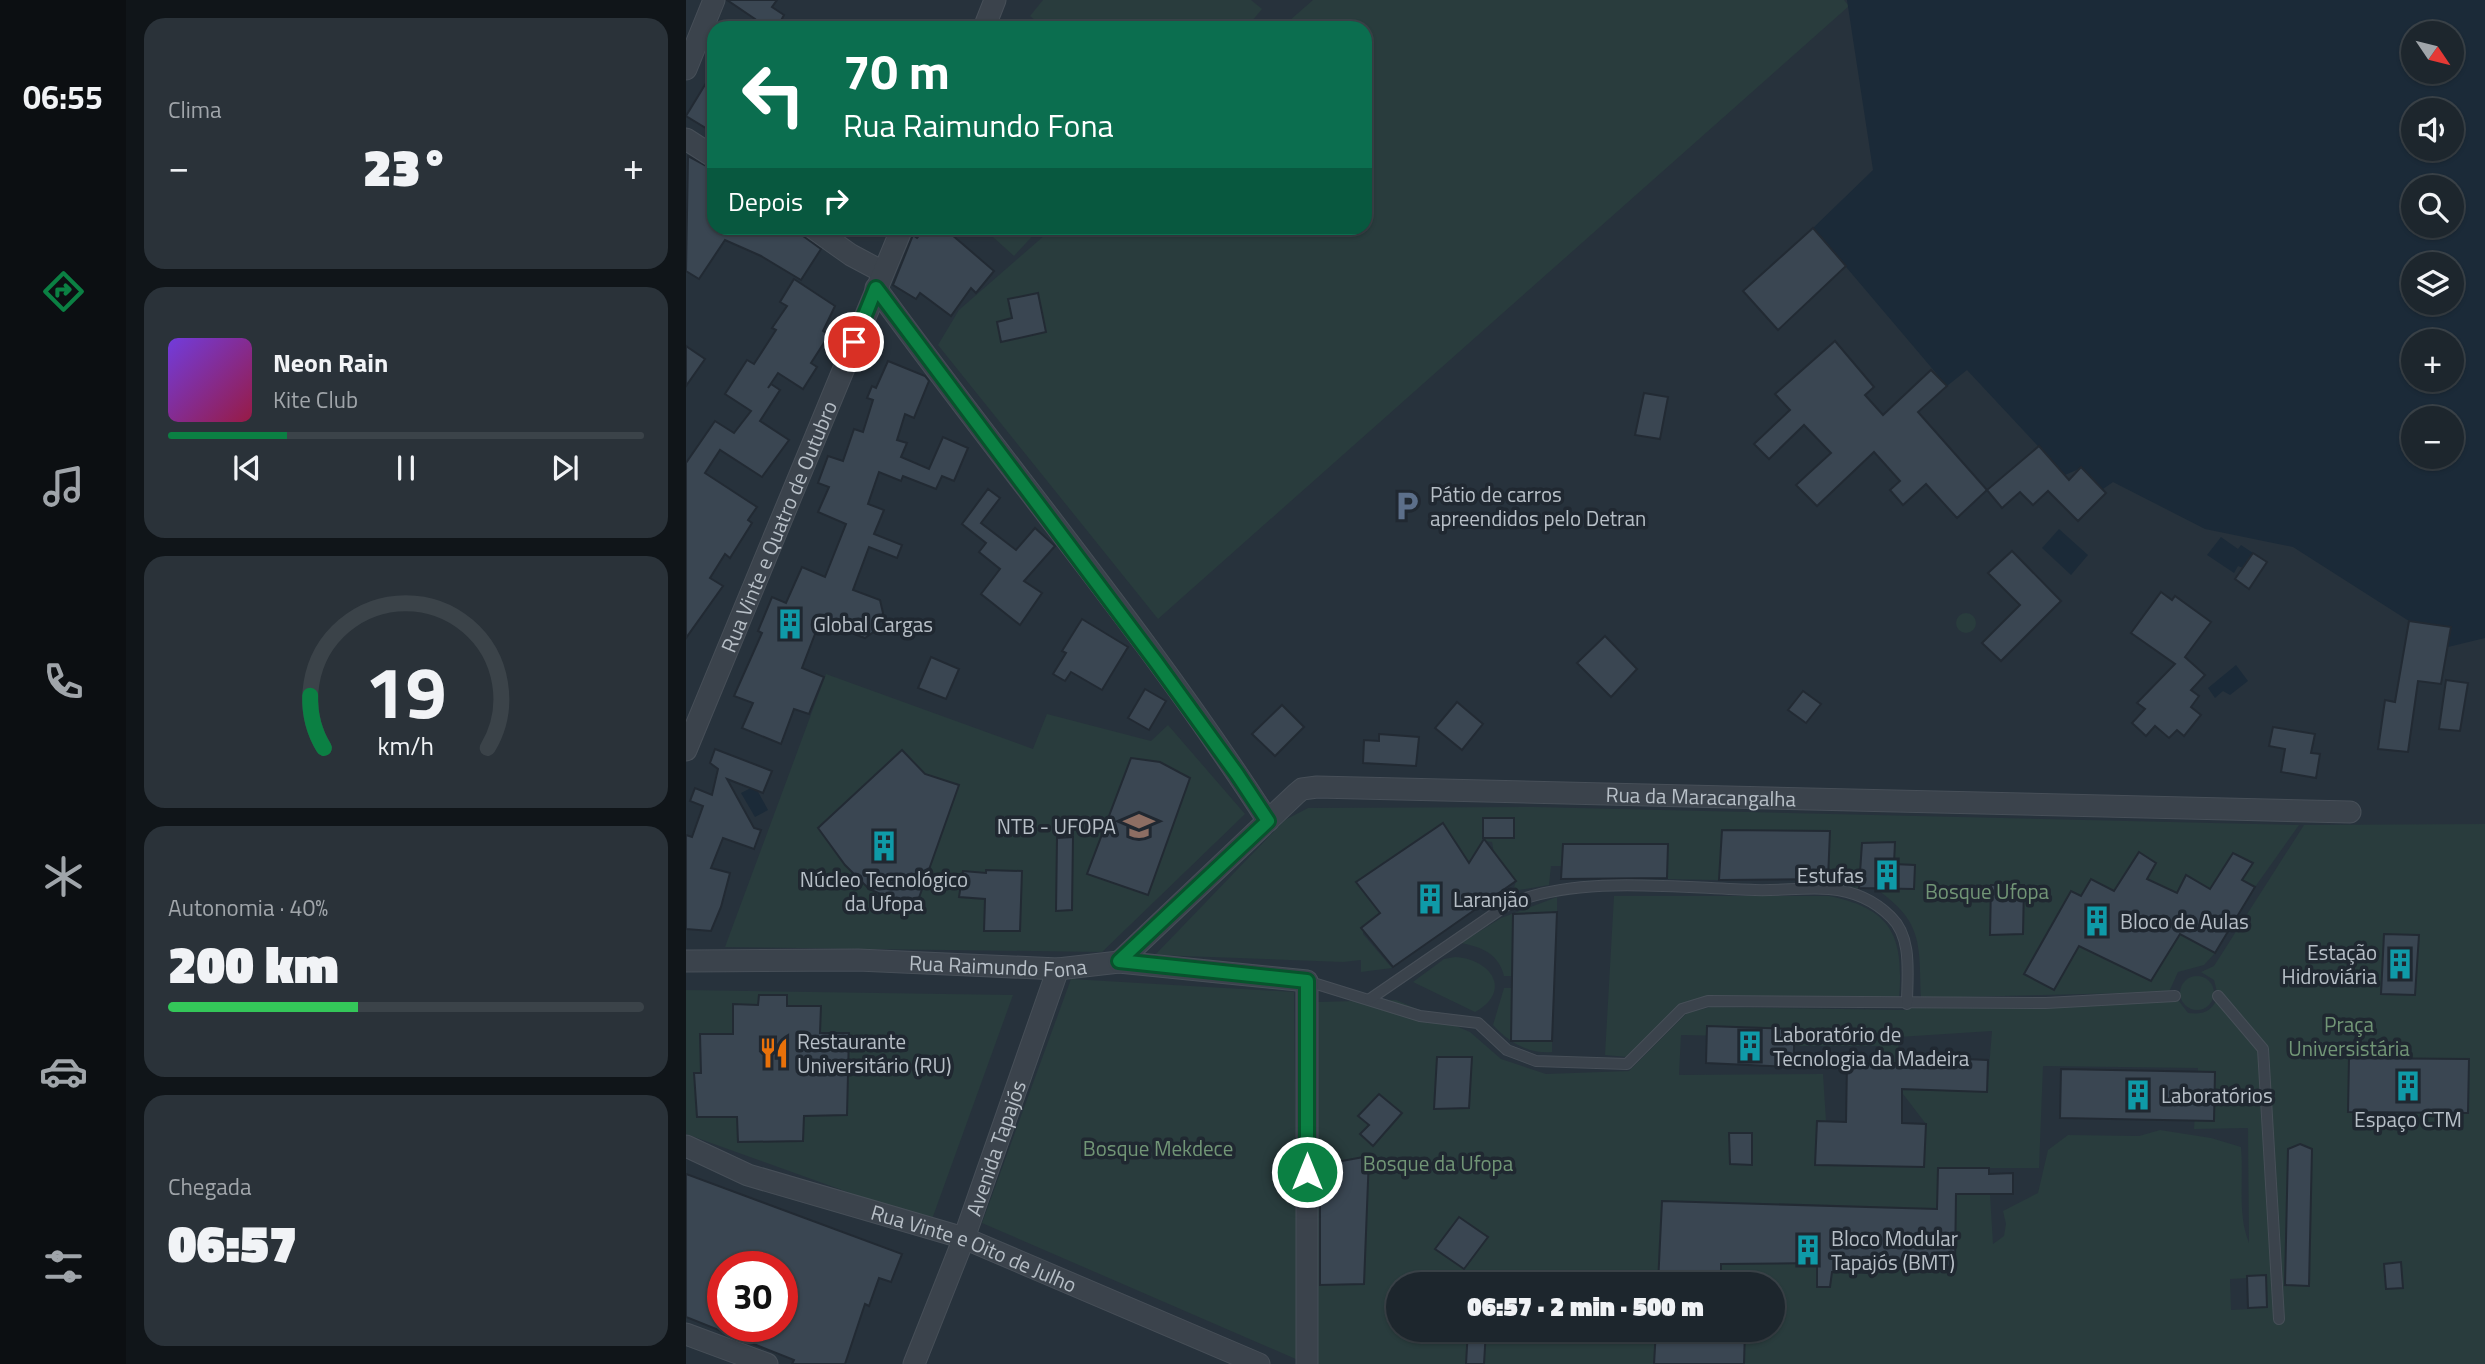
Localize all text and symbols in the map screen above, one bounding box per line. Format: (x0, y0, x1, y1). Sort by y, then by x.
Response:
north arrow (2401, 21, 2464, 84)
map controls (2401, 21, 2464, 469)
text: 70 m (843, 33, 950, 108)
icon: left (728, 49, 819, 140)
text: 06:55 (23, 73, 103, 121)
text: Clima (168, 92, 222, 127)
button: sound (2401, 98, 2464, 161)
text: Rua Raimundo Fona (843, 101, 1114, 149)
text: 23° (363, 127, 449, 206)
text: − (168, 137, 189, 195)
text: + (623, 137, 644, 195)
button: search (2401, 175, 2464, 238)
text: Depois (728, 182, 803, 221)
icon: right (817, 182, 855, 220)
button: layers (2401, 252, 2464, 315)
icon: directions (39, 267, 88, 316)
pin (824, 312, 884, 372)
icon: arrive (835, 323, 873, 361)
button: + (2401, 329, 2464, 392)
text: Neon Rain (273, 343, 388, 382)
text: Kite Club (273, 382, 358, 417)
street label: Rua Vinte e Quatro de Outubro (712, 396, 845, 657)
button: − (2401, 406, 2464, 469)
icon: previous (228, 449, 266, 487)
icon: pause (387, 449, 425, 487)
icon: next (546, 449, 584, 487)
icon: music (39, 462, 88, 511)
place label: Pátio de carros apreendidos pelo Detran (1430, 478, 1646, 534)
parking icon: Pátio de carros apreendidos pelo Detran (1390, 489, 1424, 523)
building icon: Global Cargas (773, 607, 807, 641)
place label: Global Cargas (813, 608, 933, 640)
text: 19 (365, 636, 447, 746)
icon: phone (39, 657, 88, 706)
text: km/h (378, 727, 434, 765)
street label: Rua da Maracangalha (1605, 778, 1797, 815)
school or university icon: NTB - UFOPA (1122, 809, 1156, 843)
place label: NTB - UFOPA (997, 810, 1116, 842)
building icon: Núcleo Tecnológico da Ufopa (867, 829, 901, 863)
icon: climate (39, 852, 88, 901)
building icon: Estufas (1870, 858, 1904, 892)
place label: Estufas (1797, 859, 1864, 891)
place label: Núcleo Tecnológico da Ufopa (800, 863, 968, 919)
park label: Bosque Ufopa (1925, 875, 2050, 907)
building icon: Laranjão (1413, 882, 1447, 916)
place label: Laranjão (1453, 883, 1529, 915)
text: Autonomia · 40% (168, 890, 328, 925)
building icon: Bloco de Aulas (2080, 904, 2114, 938)
place label: Bloco de Aulas (2120, 905, 2249, 937)
text: 200 km (168, 924, 339, 1003)
place label: Estação Hidroviária (2282, 936, 2377, 992)
street label: Rua Raimundo Fona (908, 946, 1089, 985)
building icon: Estação Hidroviária (2383, 947, 2417, 981)
park label: Praça Universistária (2288, 1008, 2410, 1064)
place label: Laboratório de Tecnologia da Madeira (1773, 1018, 1970, 1074)
place label: Restaurante Universitário (RU) (797, 1025, 952, 1081)
building icon: Laboratório de Tecnologia da Madeira (1733, 1029, 1767, 1063)
restaurant icon: Restaurante Universitário (RU) (757, 1036, 791, 1070)
icon: car (39, 1047, 88, 1096)
building icon: Espaço CTM (2391, 1069, 2425, 1103)
street label: Avenida Tapajós (957, 1076, 1034, 1220)
building icon: Laboratórios (2121, 1078, 2155, 1112)
place label: Laboratórios (2161, 1079, 2273, 1111)
place label: Espaço CTM (2354, 1103, 2462, 1135)
park label: Bosque Mekdece (1083, 1132, 1233, 1164)
position arrow (1270, 1135, 1344, 1209)
park label: Bosque da Ufopa (1363, 1147, 1514, 1179)
text: Chegada (168, 1169, 252, 1204)
street label: Rua Vinte e Oito de Julho (867, 1196, 1082, 1300)
text: 06:57 (168, 1203, 297, 1282)
place label: Bloco Modular Tapajós (BMT) (1831, 1222, 1958, 1278)
building icon: Bloco Modular Tapajós (BMT) (1791, 1233, 1825, 1267)
icon: filters (39, 1242, 88, 1291)
speed limit sign: 30 (707, 1251, 798, 1342)
text: 06:57 · 2 min · 500 m (1467, 1287, 1704, 1326)

